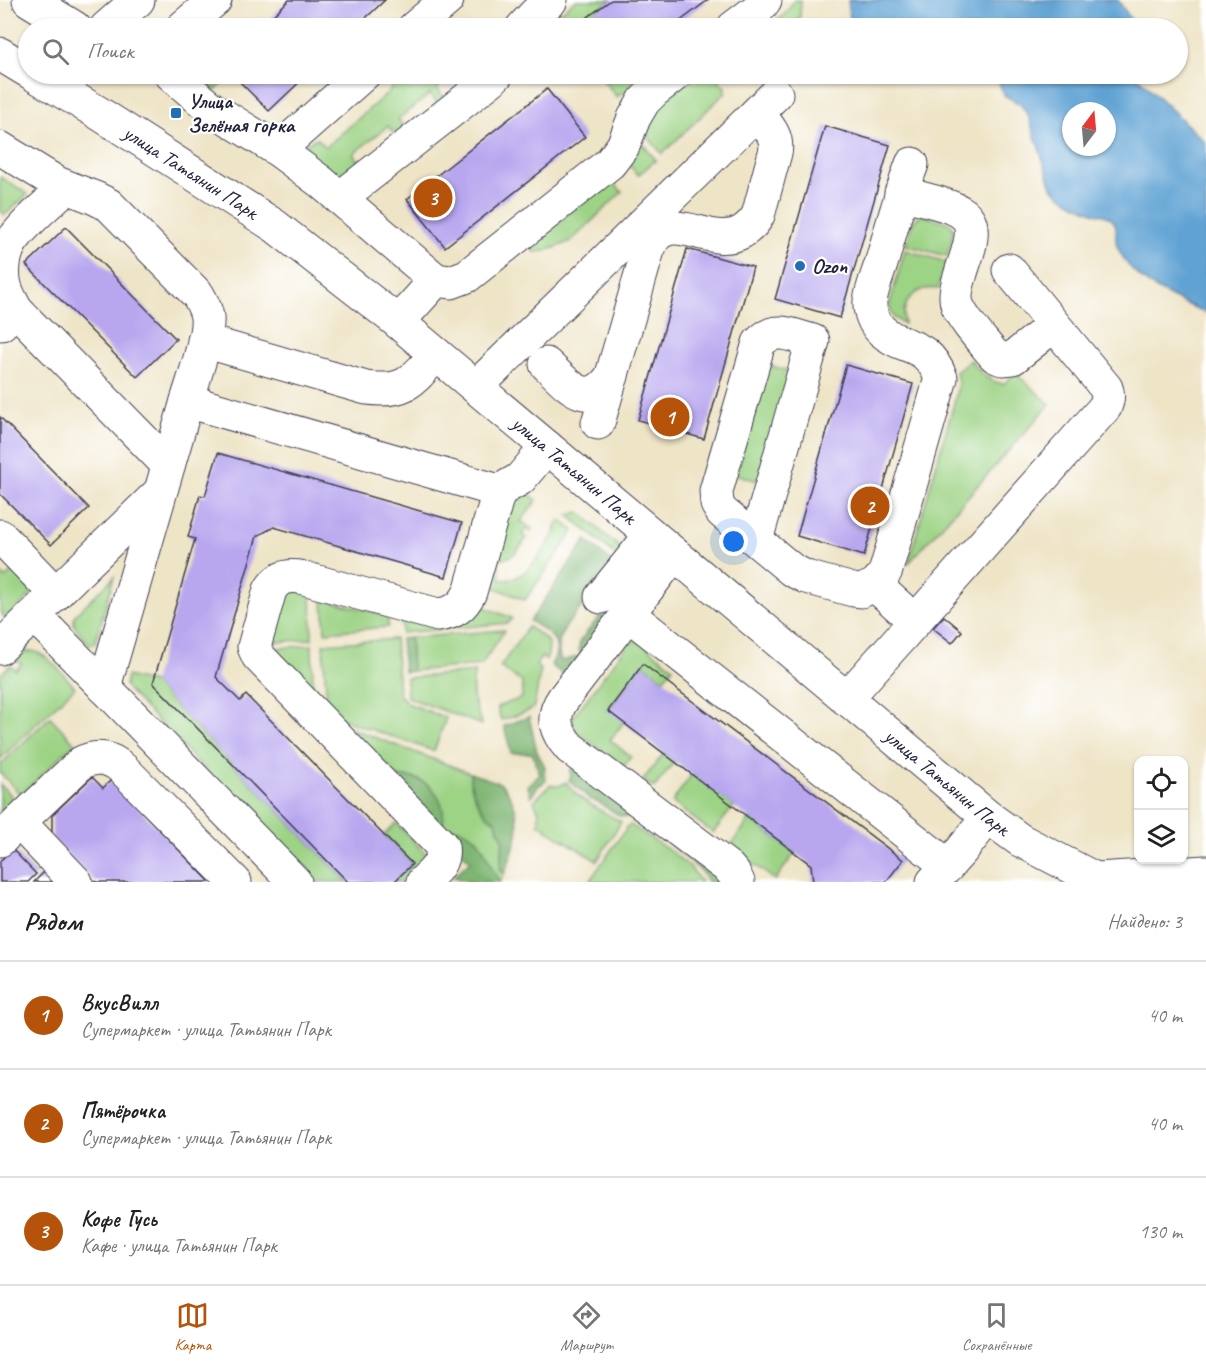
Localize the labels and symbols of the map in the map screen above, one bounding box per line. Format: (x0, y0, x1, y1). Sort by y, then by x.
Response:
place label: Улица Зелёная горка (188, 88, 296, 138)
north arrow (1062, 102, 1116, 156)
marker: Улица Зелёная горка (169, 106, 183, 120)
street label: улица Татьянин Парк (117, 118, 265, 226)
pin: 3 (414, 176, 452, 220)
place label: Ozon (812, 253, 847, 279)
marker: Ozon (793, 259, 807, 273)
pin: 1 (650, 394, 690, 440)
street label: улица Татьянин Парк (505, 409, 644, 531)
pin: 2 (850, 484, 890, 528)
your location (719, 527, 748, 556)
street label: улица Татьянин Парк (877, 721, 1016, 843)

